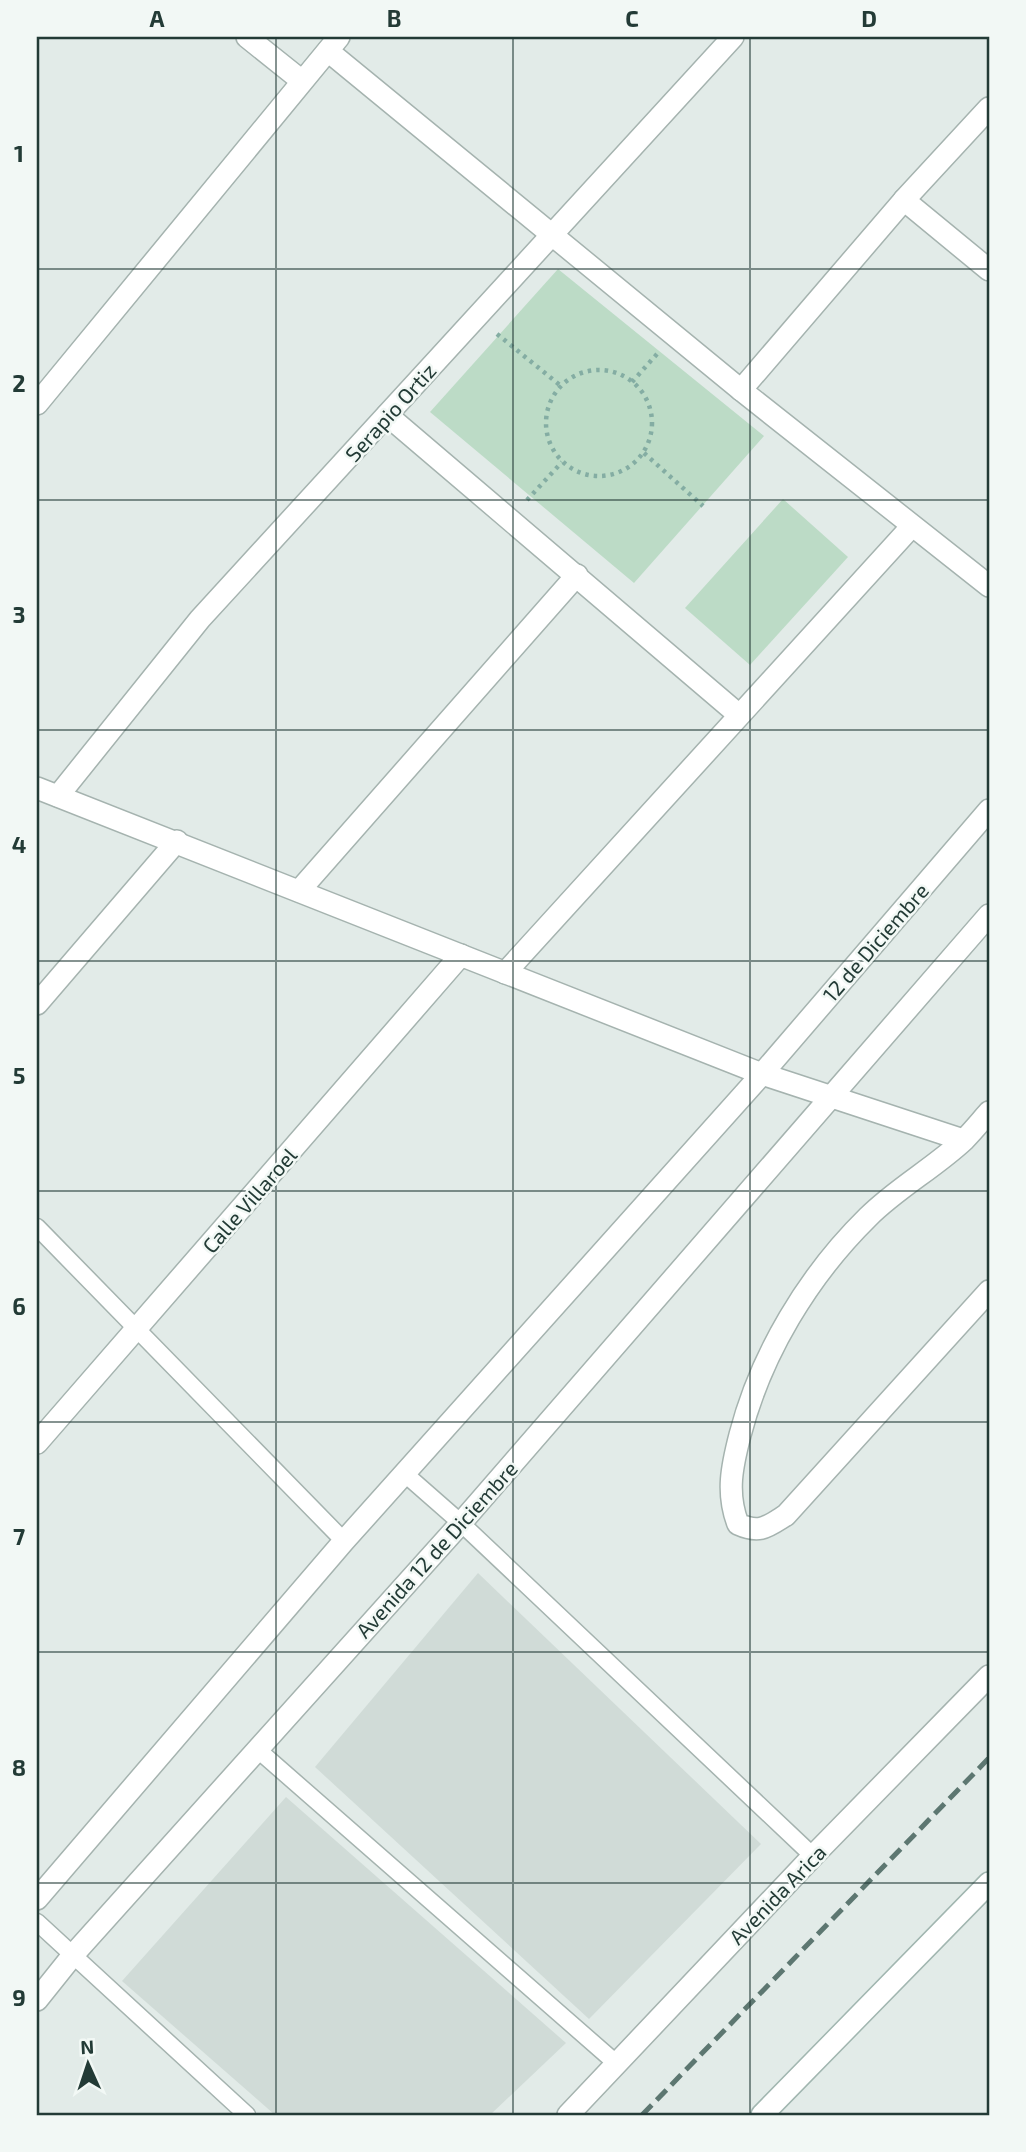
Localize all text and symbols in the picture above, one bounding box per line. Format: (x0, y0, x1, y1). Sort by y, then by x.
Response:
text: A (149, 4, 165, 32)
text: B (387, 4, 401, 32)
text: C (625, 4, 639, 32)
text: D (861, 4, 877, 32)
text: 1 (14, 139, 24, 167)
street label: Serapio Ortiz (339, 358, 441, 466)
text: 2 (12, 369, 26, 397)
text: 3 (12, 600, 26, 628)
text: 4 (12, 830, 26, 858)
street label: 12 de Diciembre (817, 878, 933, 1006)
text: 5 (13, 1061, 25, 1089)
street label: Calle Villaroel (197, 1142, 302, 1258)
text: 6 (12, 1292, 26, 1320)
street label: Avenida 12 de Diciembre (350, 1456, 522, 1642)
text: 7 (13, 1522, 25, 1550)
text: 8 (12, 1753, 26, 1781)
street label: Avenida Arica (723, 1839, 831, 1949)
text: 9 (12, 1983, 26, 2011)
north arrow (52, 2030, 122, 2100)
text: N (80, 2035, 95, 2058)

